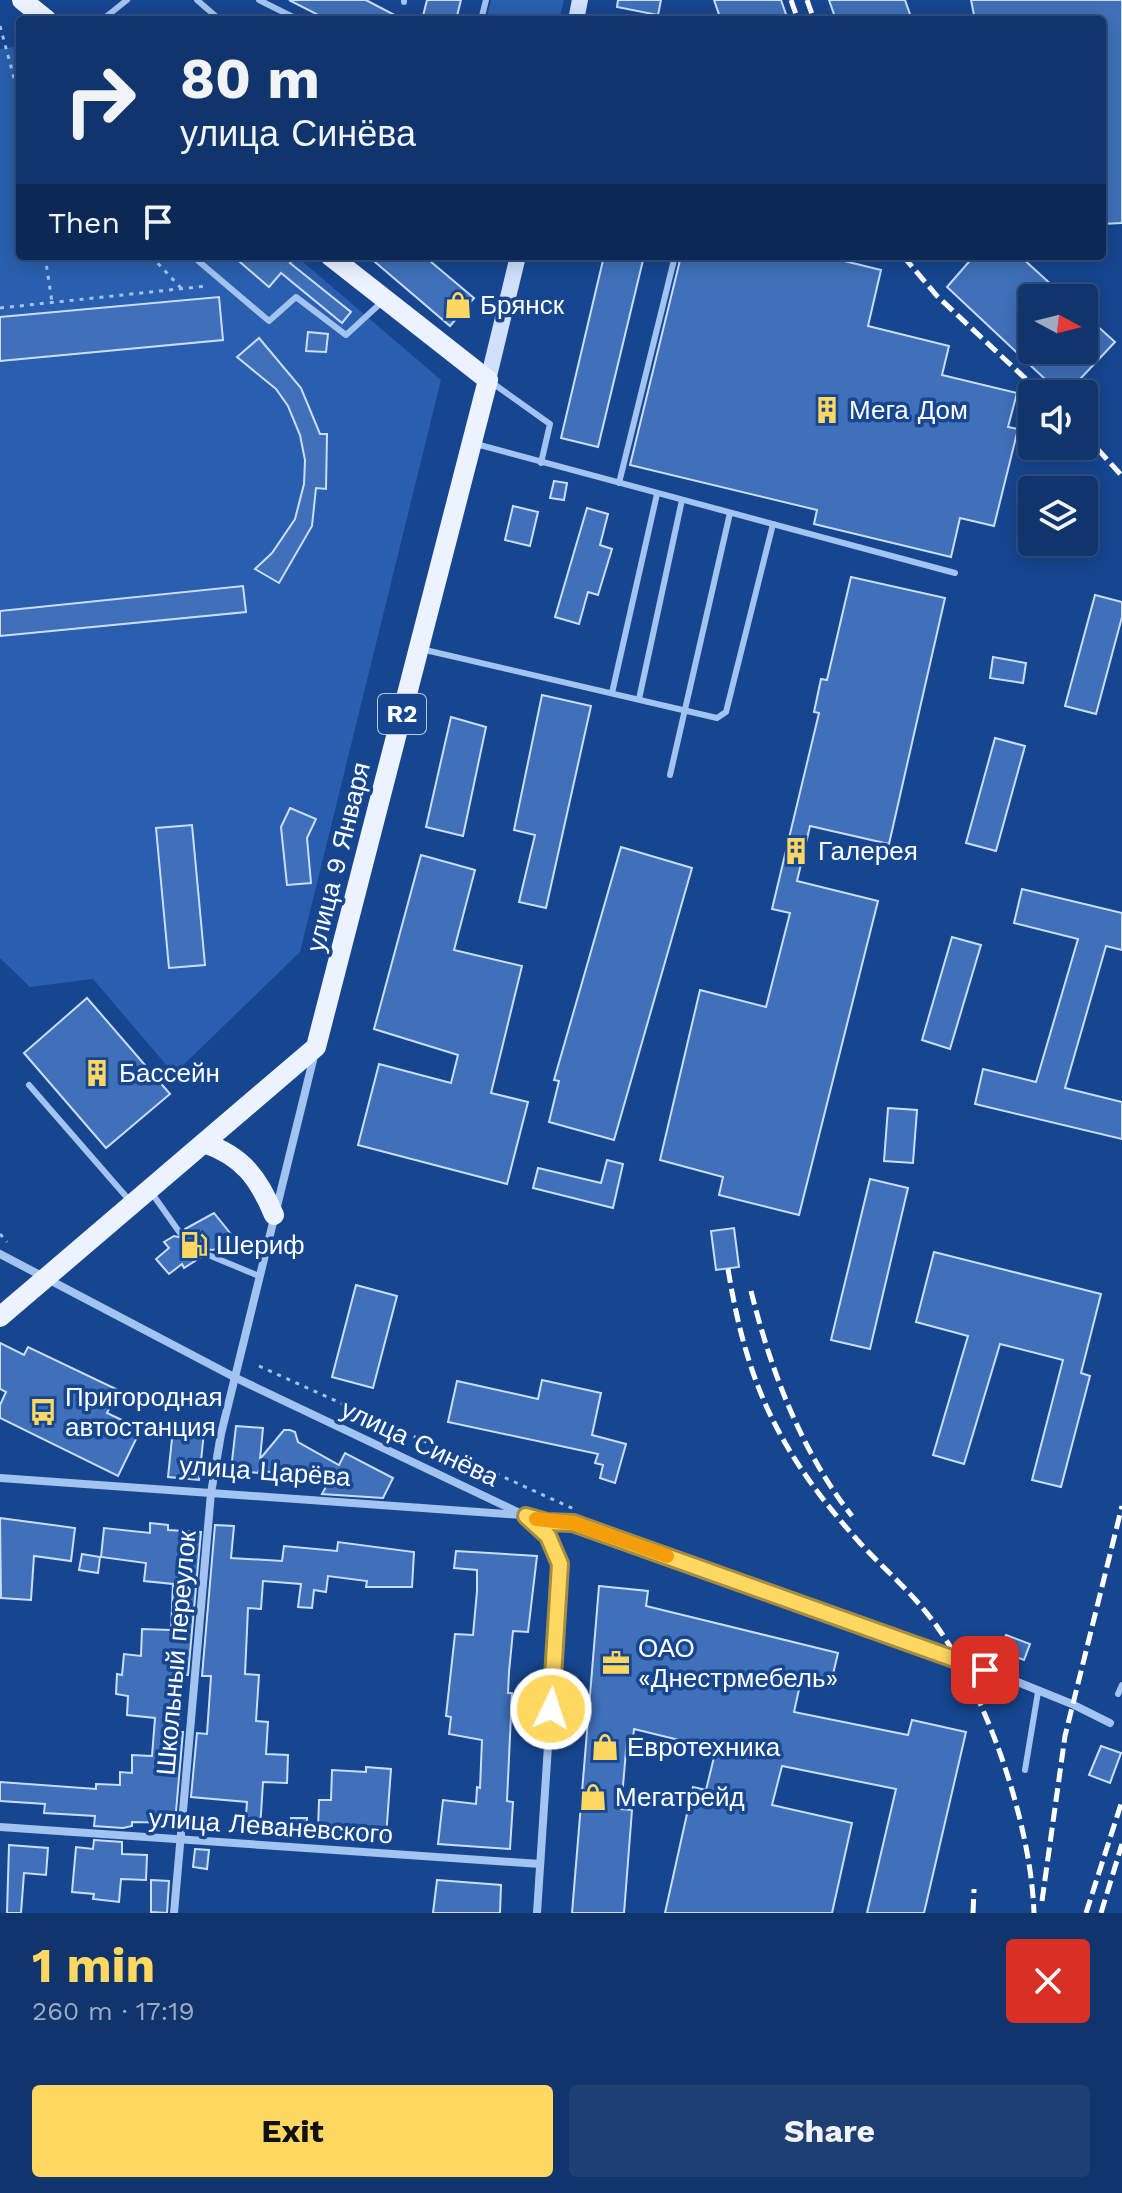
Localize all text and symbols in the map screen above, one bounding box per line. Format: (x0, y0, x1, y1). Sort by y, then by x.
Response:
text: 80 m (180, 46, 320, 112)
icon: right (48, 48, 152, 152)
text: улица Синёва (180, 113, 416, 155)
icon: arrive (136, 200, 180, 244)
text: Then (48, 205, 120, 240)
north arrow (1018, 284, 1098, 364)
map controls (1018, 284, 1098, 556)
shop icon: Брянск (443, 290, 473, 320)
place label: Брянск (480, 290, 565, 320)
button: sound (1018, 380, 1098, 460)
building icon: Мега Дом (812, 395, 842, 425)
place label: Мега Дом (849, 395, 968, 425)
button: layers (1018, 476, 1098, 556)
road number: R2 (378, 694, 426, 734)
street label: улица 9 Января (300, 759, 376, 955)
building icon: Галерея (781, 836, 811, 866)
place label: Галерея (818, 836, 918, 866)
building icon: Бассейн (82, 1058, 112, 1088)
place label: Бассейн (119, 1058, 220, 1088)
fuel station icon: Шериф (179, 1230, 209, 1260)
place label: Шериф (216, 1230, 305, 1260)
place label: Пригородная автостанция (65, 1382, 222, 1442)
street label: улица Синёва (336, 1393, 504, 1493)
bus stop icon: Пригородная автостанция (28, 1397, 58, 1427)
street label: улица Царёва (178, 1450, 352, 1492)
street label: Школьный переулок (150, 1529, 202, 1777)
place label: ОАО «Днестрмебель» (638, 1633, 838, 1693)
pin (951, 1636, 1019, 1704)
office icon: ОАО «Днестрмебель» (601, 1648, 631, 1678)
icon: arrive (963, 1648, 1007, 1692)
position arrow (509, 1667, 593, 1751)
shop icon: Евротехника (590, 1732, 620, 1762)
place label: Евротехника (627, 1732, 781, 1762)
shop icon: Мегатрейд (578, 1782, 608, 1812)
place label: Мегатрейд (615, 1782, 745, 1812)
street label: улица Леваневского (148, 1803, 394, 1849)
text: 1 min (32, 1937, 155, 1994)
button: close (1006, 1939, 1090, 2023)
text: 260 m · 17:19 (32, 1996, 194, 2026)
button: Exit (32, 2085, 553, 2177)
button: Share (569, 2085, 1090, 2177)

